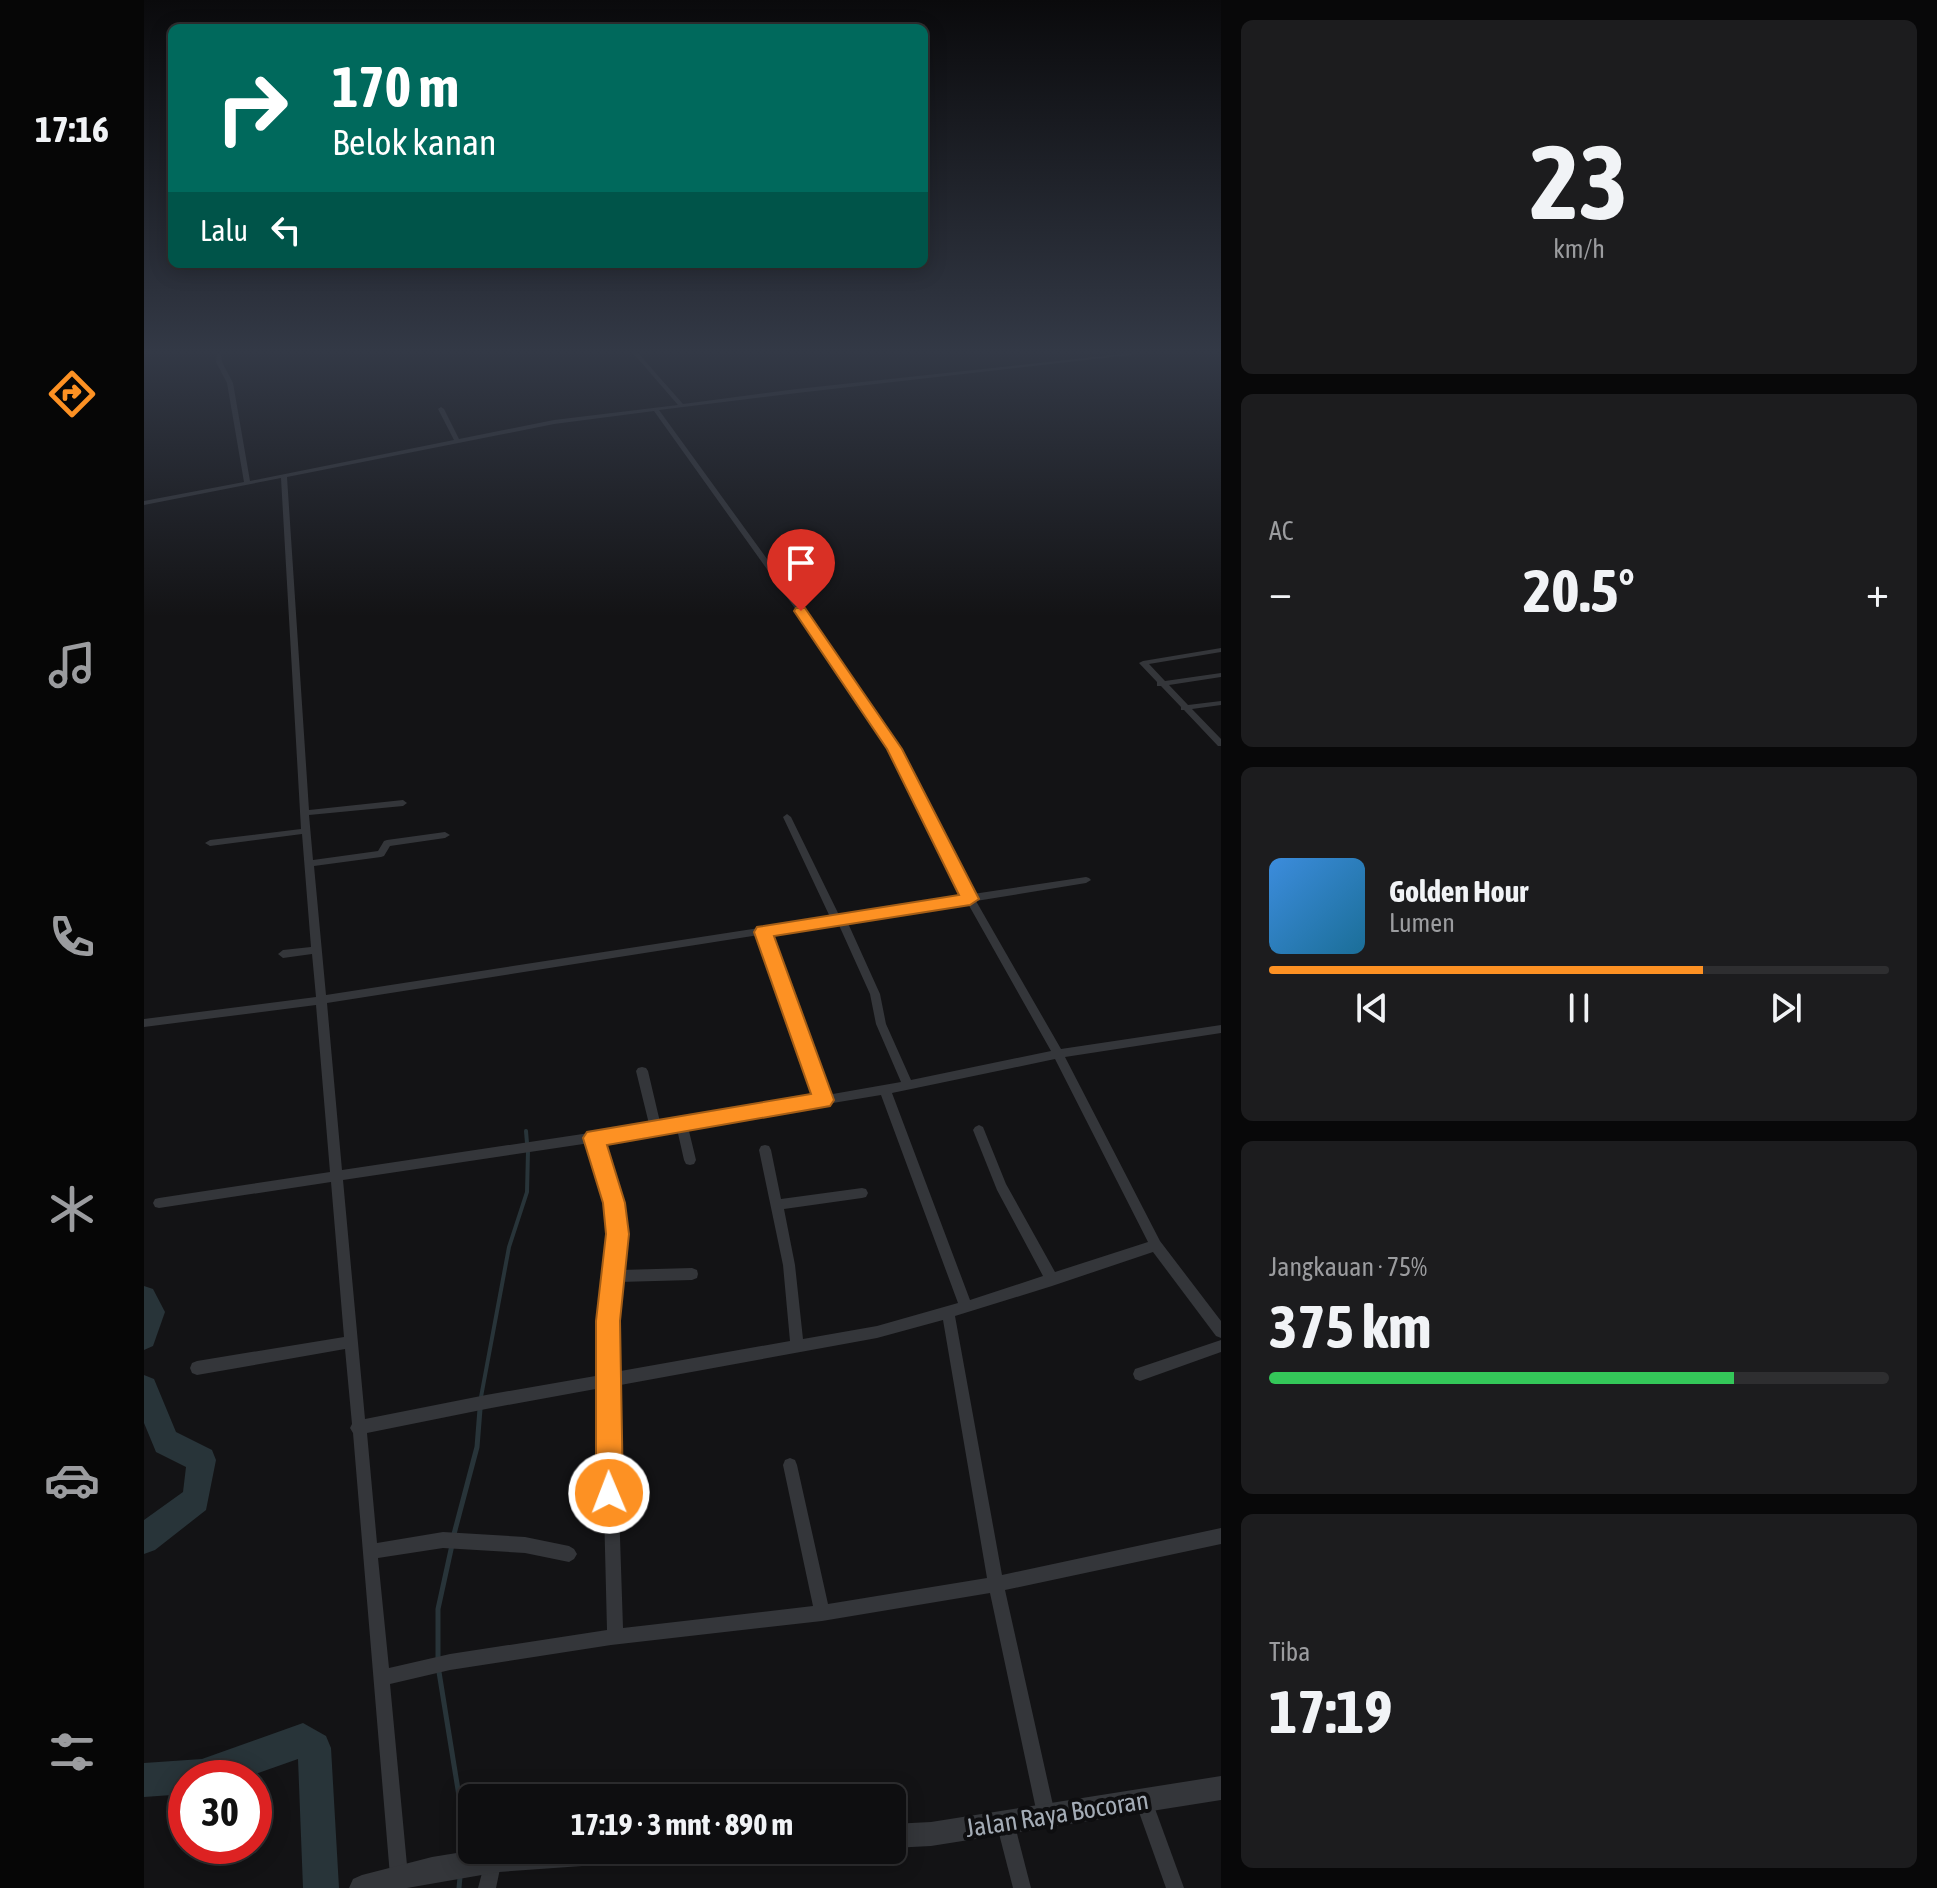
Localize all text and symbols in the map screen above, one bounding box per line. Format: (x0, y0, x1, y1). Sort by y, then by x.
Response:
text: 170 m (332, 55, 459, 119)
icon: right (200, 56, 304, 160)
text: 17:16 (35, 108, 109, 150)
text: Belok kanan (332, 121, 497, 163)
text: 23 (1530, 122, 1628, 241)
icon: left (264, 208, 308, 252)
text: Lalu (200, 213, 248, 247)
text: km/h (1553, 234, 1605, 264)
icon: directions (44, 366, 100, 422)
text: AC (1269, 516, 1293, 546)
pin (767, 529, 835, 611)
icon: arrive (779, 541, 823, 585)
text: 20.5° (1523, 556, 1635, 625)
text: − (1269, 566, 1292, 616)
text: + (1866, 566, 1889, 616)
icon: music (44, 637, 100, 693)
text: Golden Hour (1389, 874, 1528, 908)
text: Lumen (1389, 908, 1455, 938)
icon: phone (44, 909, 100, 965)
icon: previous (1350, 986, 1394, 1030)
icon: pause (1557, 986, 1601, 1030)
icon: next (1764, 986, 1808, 1030)
icon: climate (44, 1181, 100, 1237)
text: Jangkauan · 75% (1269, 1252, 1427, 1282)
text: 375 km (1269, 1292, 1431, 1361)
position arrow (567, 1451, 651, 1535)
icon: car (44, 1452, 100, 1508)
text: Tiba (1269, 1637, 1310, 1667)
text: 17:19 (1269, 1677, 1392, 1746)
icon: filters (44, 1724, 100, 1780)
speed limit sign: 30 (168, 1760, 272, 1864)
street label: Jalan Raya Bocoran (963, 1785, 1151, 1843)
text: 17:19 · 3 mnt · 890 m (571, 1807, 793, 1841)

